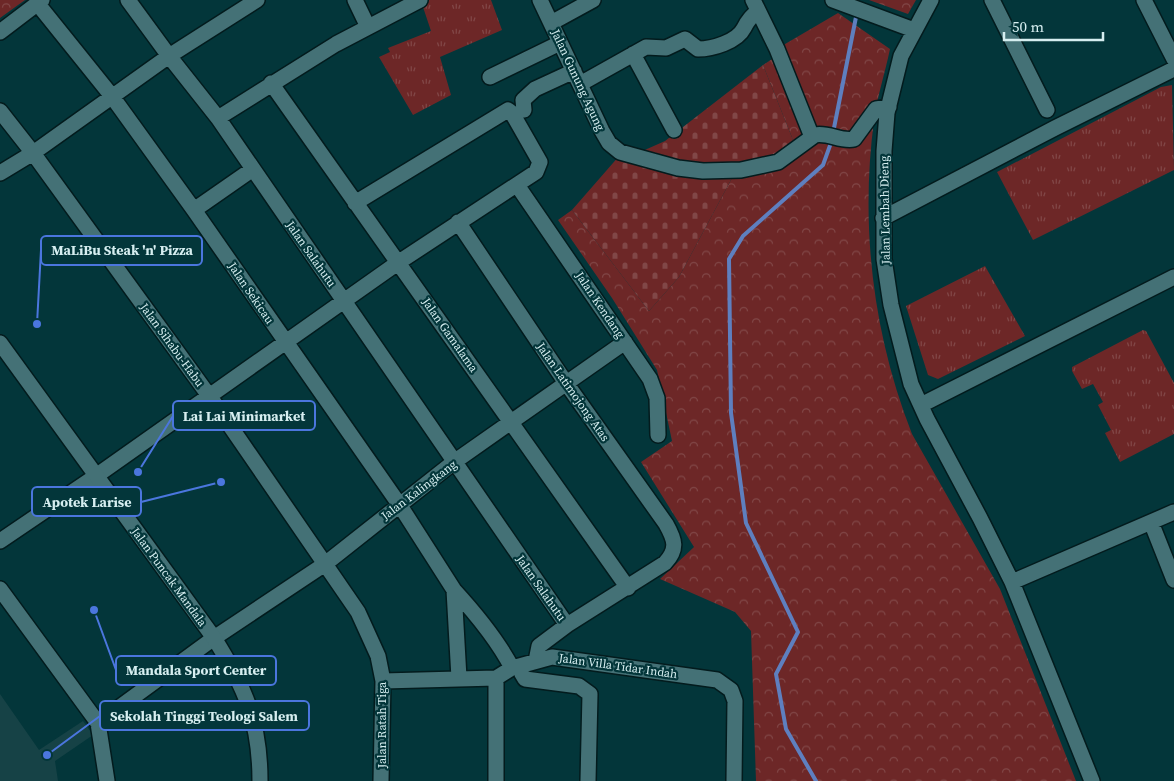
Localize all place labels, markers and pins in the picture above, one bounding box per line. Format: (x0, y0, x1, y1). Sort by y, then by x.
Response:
callout: MaLiBu Steak 'n' Pizza (41, 236, 202, 265)
callout: Lai Lai Minimarket (173, 401, 315, 430)
callout: Apotek Larise (32, 487, 141, 516)
callout: Mandala Sport Center (116, 656, 276, 685)
callout: Sekolah Tinggi Teologi Salem (100, 701, 309, 730)

